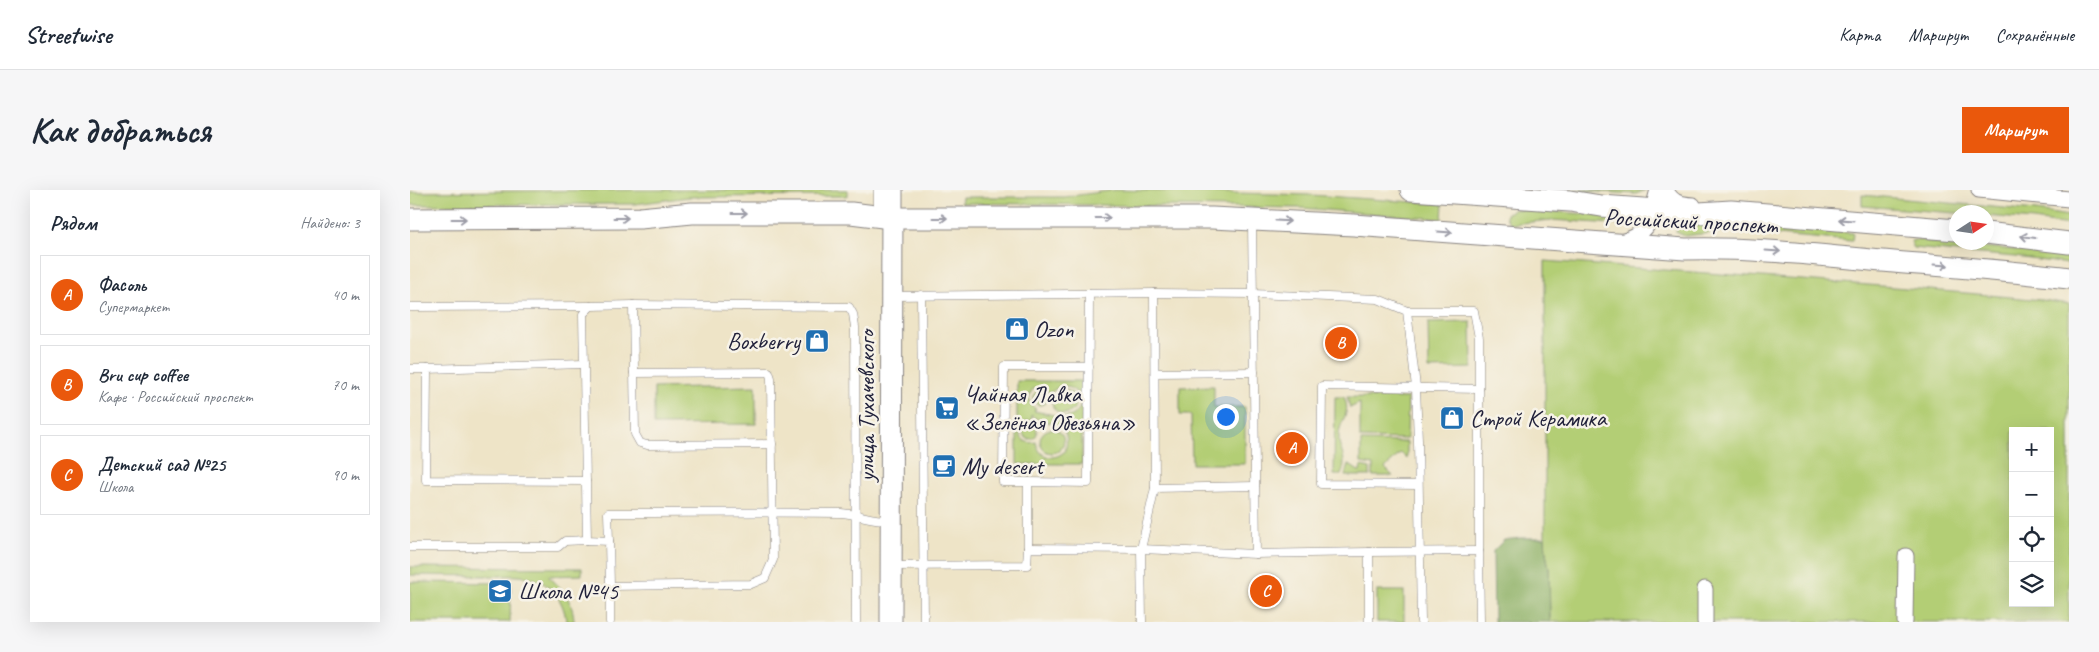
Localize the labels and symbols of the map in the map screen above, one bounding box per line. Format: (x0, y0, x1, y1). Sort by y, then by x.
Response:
street label: Российский проспект (1603, 201, 1779, 241)
north arrow (1949, 205, 1994, 250)
one-way arrow (732, 208, 748, 218)
one-way arrow (612, 213, 629, 223)
one-way arrow (932, 213, 948, 223)
one-way arrow (1094, 213, 1110, 223)
one-way arrow (450, 214, 466, 224)
one-way arrow (1838, 215, 1854, 225)
one-way arrow (1274, 217, 1290, 226)
one-way arrow (1436, 227, 1452, 236)
one-way arrow (2020, 232, 2036, 242)
one-way arrow (1765, 247, 1781, 256)
one-way arrow (1933, 260, 1949, 270)
place label: Ozon (1034, 314, 1074, 344)
shop icon: Ozon (1004, 316, 1030, 342)
pin: B (1325, 324, 1357, 362)
place label: Boxberry (727, 326, 802, 356)
shop icon: Boxberry (804, 328, 830, 354)
street label: улица Тухачевского (851, 328, 881, 484)
place label: Чайная Лавка «Зелёная Обезьяна» (964, 379, 1136, 437)
supermarket icon: Чайная Лавка «Зелёная Обезьяна» (934, 395, 960, 421)
place label: Строй Керамика (1470, 403, 1608, 433)
your location (1213, 404, 1239, 430)
shop icon: Строй Керамика (1439, 405, 1465, 431)
pin: A (1276, 429, 1308, 467)
place label: My desert (962, 451, 1045, 481)
cafe icon: My desert (931, 453, 957, 479)
pin: C (1250, 572, 1282, 610)
place label: Школа №45 (518, 576, 619, 606)
school or university icon: Школа №45 (487, 578, 513, 604)

